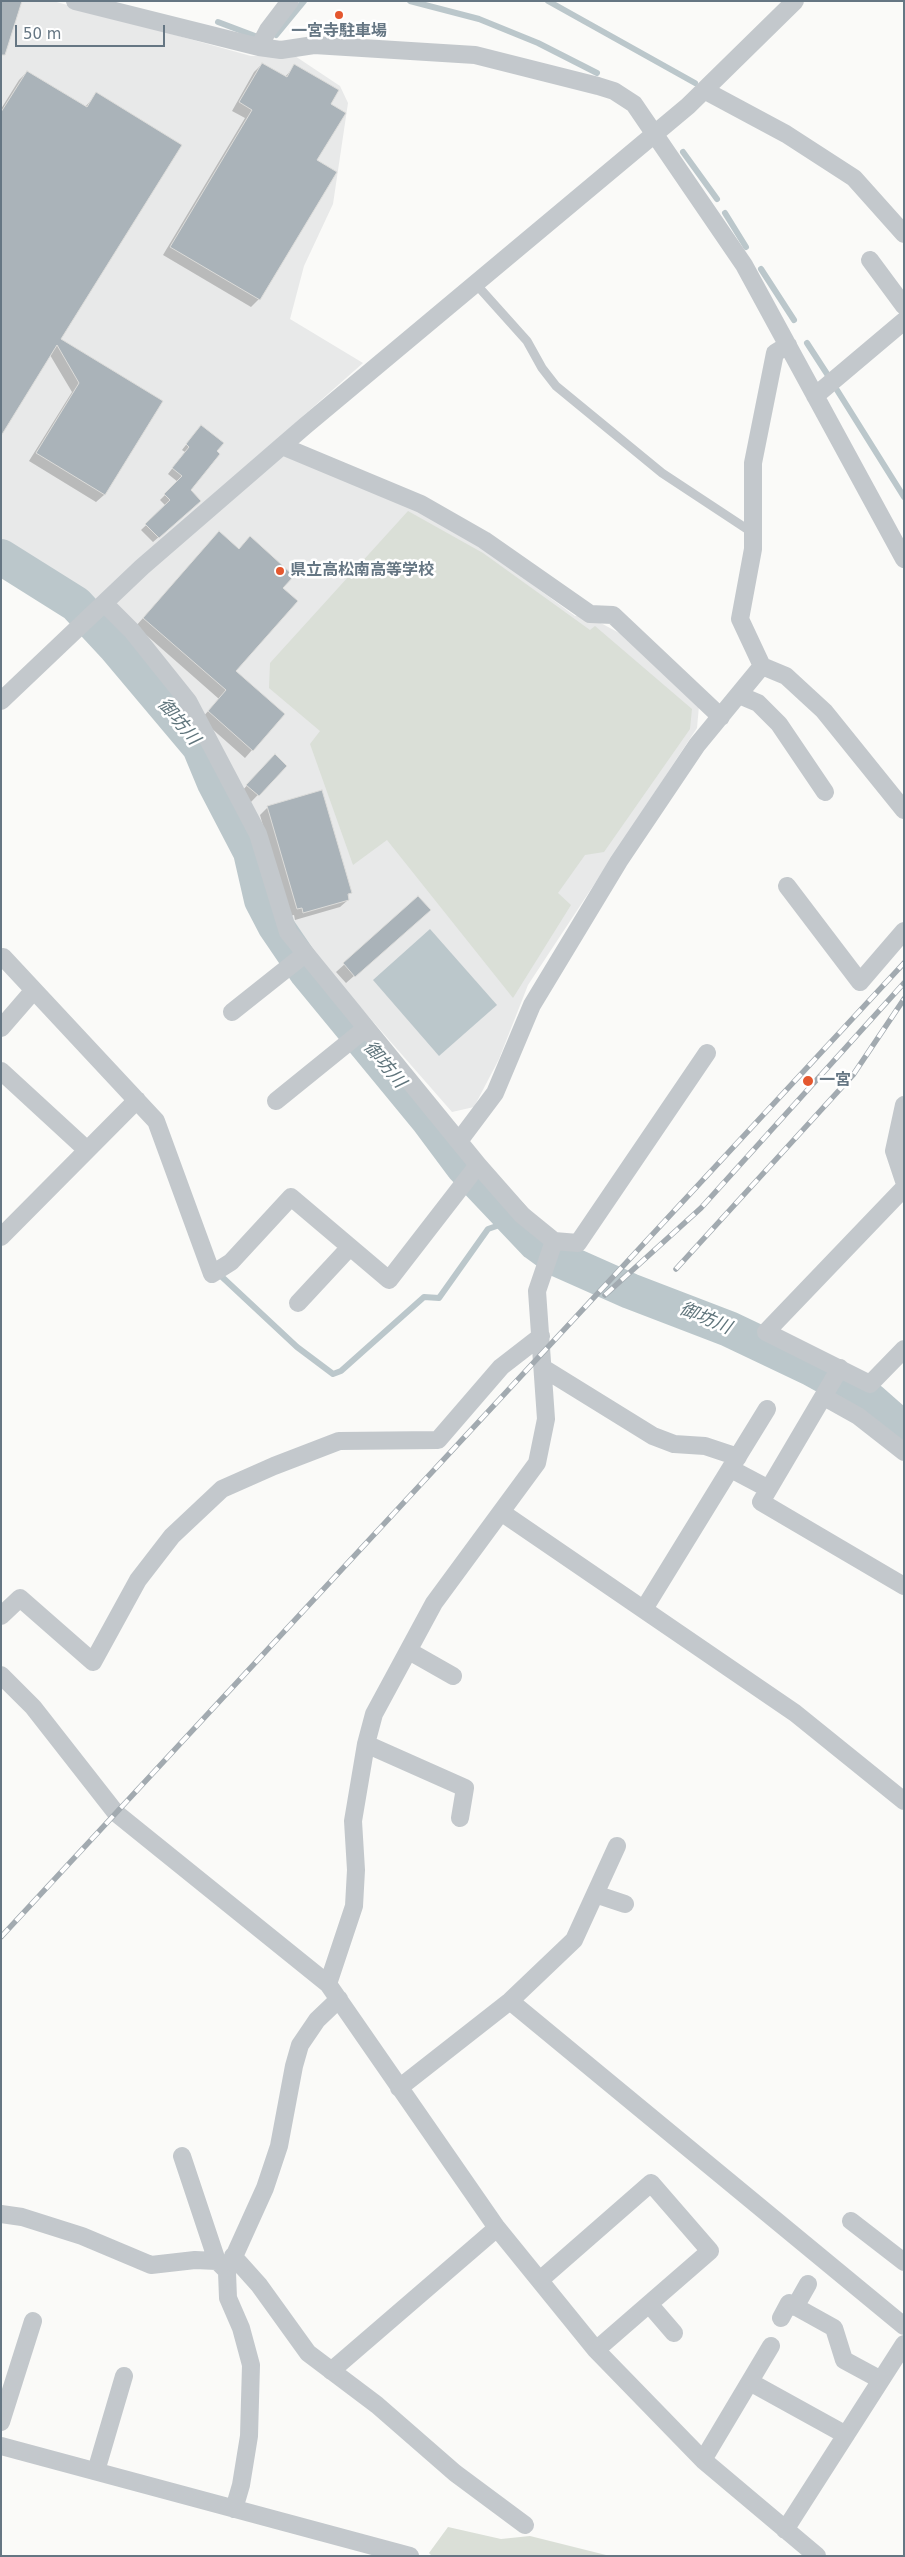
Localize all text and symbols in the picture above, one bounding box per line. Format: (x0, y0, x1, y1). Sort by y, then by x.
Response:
marker: 一宮寺駐車場 (333, 9, 345, 21)
scale bar (18, 15, 168, 47)
place label: 一宮寺駐車場 (291, 22, 387, 42)
text: 50 m (23, 25, 61, 43)
place label: 県立高松南高等学校 (290, 561, 434, 581)
marker: 県立高松南高等学校 (274, 565, 286, 577)
water label: 御坊川 (152, 694, 204, 750)
water label: 御坊川 (358, 1037, 410, 1093)
place label: 一宮 (819, 1071, 851, 1091)
marker: 一宮 (801, 1074, 815, 1088)
water label: 御坊川 (676, 1299, 734, 1339)

